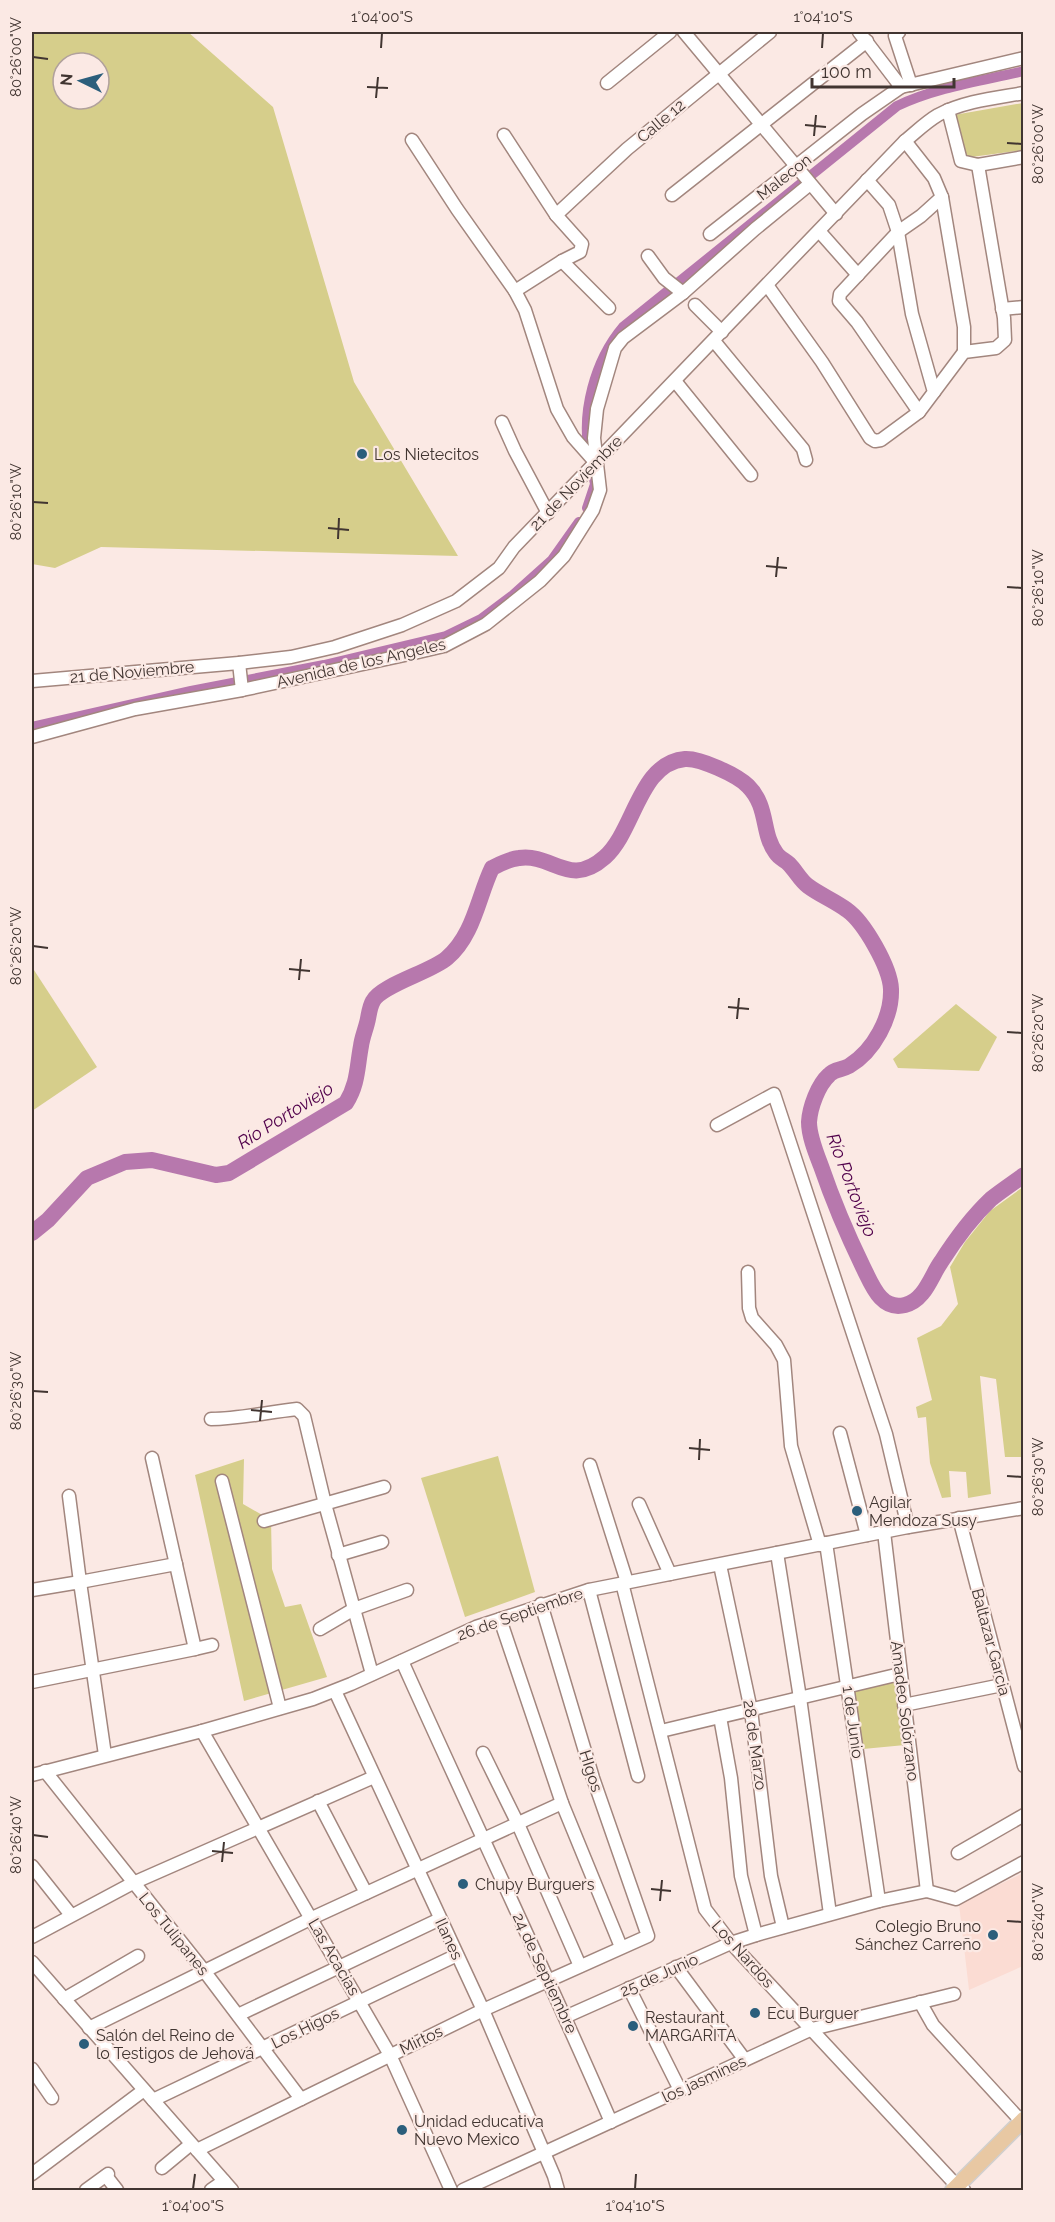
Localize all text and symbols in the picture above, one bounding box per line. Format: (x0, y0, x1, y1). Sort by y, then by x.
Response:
text: 1°04'00"S (351, 8, 413, 26)
text: 1°04'10"S (793, 8, 853, 26)
text: 80°26'00"W (7, 17, 25, 97)
north arrow (51, 51, 111, 111)
scale bar (812, 51, 954, 89)
text: 100 m (821, 61, 872, 82)
text: N (57, 73, 77, 87)
street label: Calle 12 (633, 95, 689, 147)
text: 80°26'00"W (1029, 104, 1047, 184)
street label: Malecon (753, 150, 815, 204)
street label: 21 de Noviembre (526, 431, 626, 535)
place label: Los Nietecitos (374, 445, 479, 464)
marker: Los Nietecitos (355, 447, 369, 461)
text: 80°26'10"W (7, 463, 25, 541)
text: 80°26'10"W (1029, 549, 1047, 627)
street label: Avenida de los Angeles (275, 634, 448, 692)
street label: 21 de Noviembre (69, 657, 195, 687)
text: 80°26'20"W (7, 906, 25, 985)
text: 80°26'20"W (1029, 993, 1047, 1072)
water label: Río Portoviejo (233, 1077, 337, 1153)
water label: Río Portoviejo (823, 1130, 881, 1240)
text: 80°26'30"W (7, 1351, 25, 1430)
text: 80°26'30"W (1029, 1437, 1047, 1516)
place label: Agilar Mendoza Susy (869, 1493, 977, 1530)
marker: Agilar Mendoza Susy (850, 1504, 864, 1518)
street label: 26 de Septiembre (455, 1584, 585, 1644)
street label: Baltazar Garcia (968, 1586, 1014, 1698)
street label: Amadeo Solórzano (887, 1640, 923, 1782)
street label: 1 de Junio (838, 1684, 868, 1760)
street label: 28 de Marzo (739, 1699, 771, 1791)
street label: HIgos (575, 1748, 607, 1795)
text: 80°26'40"W (7, 1796, 25, 1874)
place label: Chupy Burguers (475, 1875, 595, 1894)
marker: Chupy Burguers (456, 1877, 470, 1891)
text: 80°26'40"W (1029, 1883, 1047, 1961)
street label: Los Tulipanes (135, 1889, 213, 1979)
street label: 24 de Septiembre (509, 1910, 581, 2036)
street label: Las Acacias (304, 1915, 364, 1999)
street label: Ilanes (431, 1915, 467, 1963)
street label: Los Nardos (708, 1916, 778, 1992)
place label: Colegio Bruno Sánchez Carreño (855, 1917, 981, 1954)
marker: Colegio Bruno Sánchez Carreño (986, 1928, 1000, 1942)
street label: 25 de Junio (617, 1949, 701, 2001)
street label: Los Higos (268, 2003, 342, 2053)
place label: Ecu Burguer (767, 2004, 859, 2023)
marker: Ecu Burguer (748, 2006, 762, 2020)
place label: Restaurant MARGARITA (645, 2008, 737, 2045)
marker: Restaurant MARGARITA (626, 2019, 640, 2033)
street label: Mirtos (396, 2021, 446, 2059)
place label: Salón del Reino de lo Testigos de Jehová (96, 2026, 254, 2063)
marker: Salón del Reino de lo Testigos de Jehová (77, 2037, 91, 2051)
street label: los jasmines (659, 2051, 749, 2107)
place label: Unidad educativa Nuevo Mexico (414, 2112, 544, 2149)
marker: Unidad educativa Nuevo Mexico (395, 2123, 409, 2137)
text: 1°04'00"S (162, 2197, 224, 2215)
text: 1°04'10"S (605, 2197, 665, 2215)

